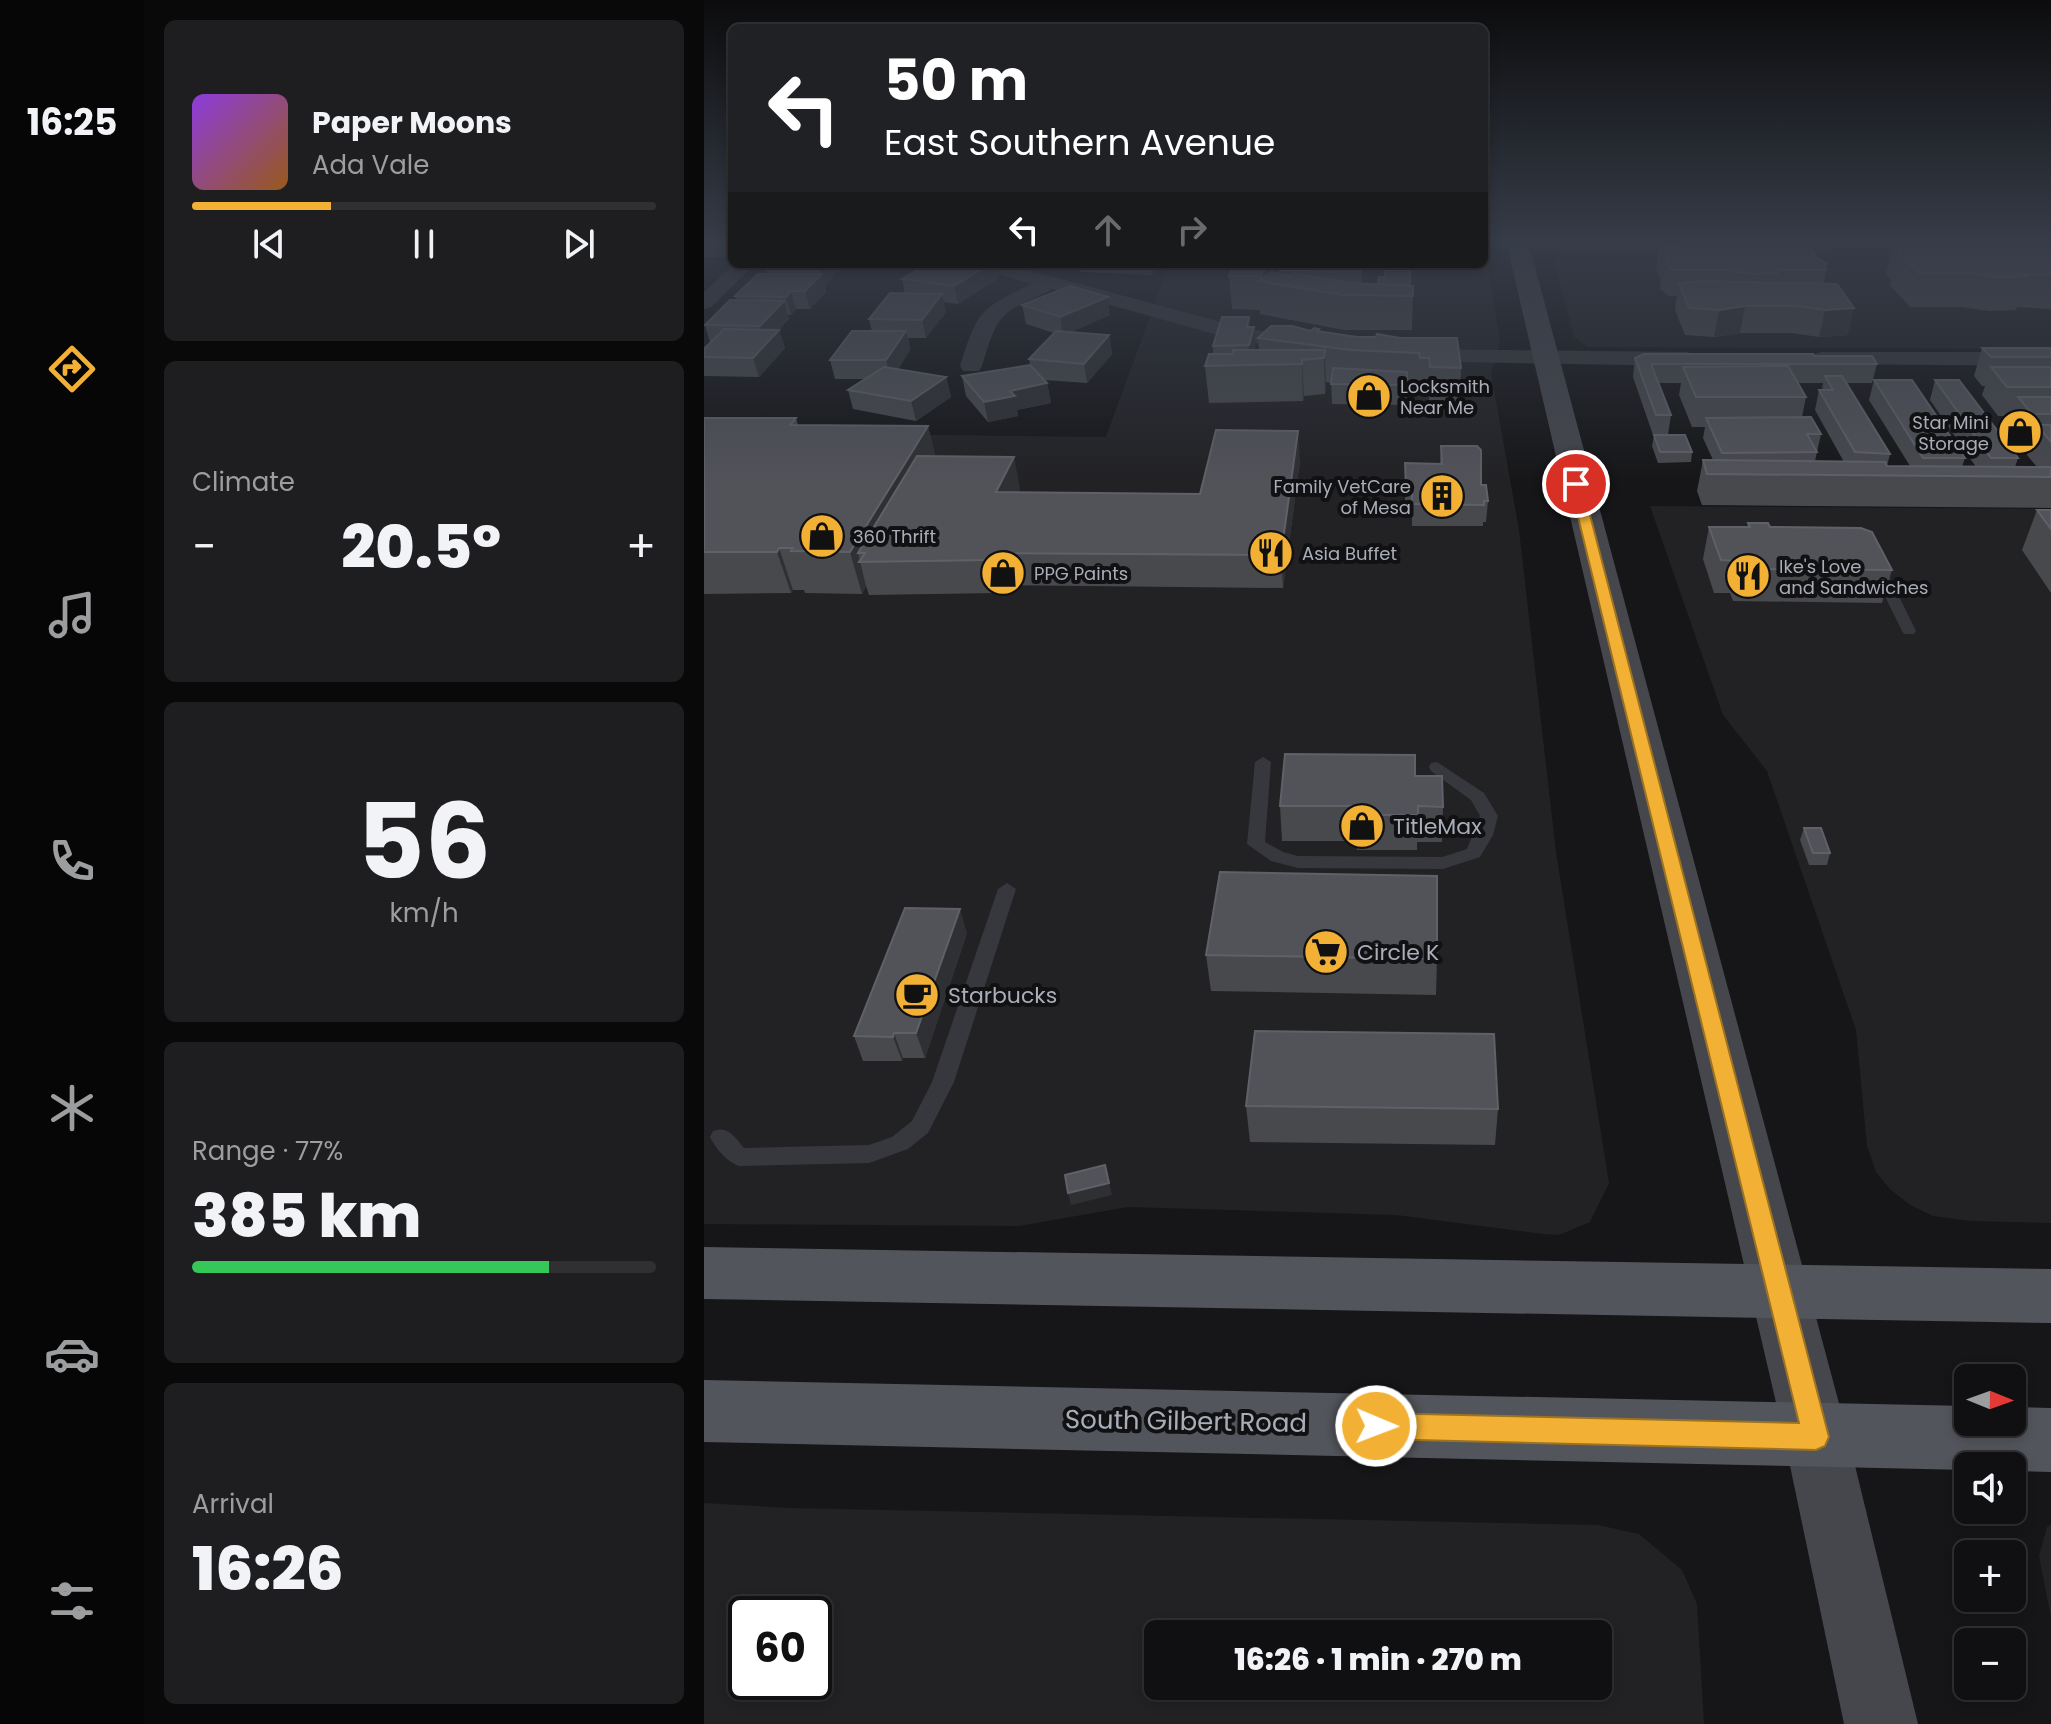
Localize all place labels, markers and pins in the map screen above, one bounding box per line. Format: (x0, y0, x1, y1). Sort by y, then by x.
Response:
shop icon: Locksmith Near Me (1345, 372, 1393, 420)
place label: Locksmith Near Me (1400, 374, 1490, 420)
shop icon: Star Mini Storage (1996, 408, 2044, 456)
place label: Star Mini Storage (1912, 410, 1989, 456)
pin (1542, 450, 1610, 518)
building icon: Family VetCare of Mesa (1418, 472, 1466, 520)
place label: Family VetCare of Mesa (1274, 474, 1411, 520)
shop icon: 360 Thrift (798, 512, 846, 560)
place label: 360 Thrift (853, 524, 936, 549)
restaurant icon: Asia Buffet (1247, 529, 1295, 577)
place label: Asia Buffet (1302, 541, 1397, 566)
shop icon: PPG Paints (979, 549, 1027, 597)
restaurant icon: Ike's Love and Sandwiches (1724, 552, 1772, 600)
place label: Ike's Love and Sandwiches (1779, 554, 1928, 600)
place label: PPG Paints (1034, 561, 1128, 586)
shop icon: TitleMax (1338, 802, 1386, 850)
place label: TitleMax (1393, 811, 1482, 842)
supermarket icon: Circle K (1302, 928, 1350, 976)
place label: Circle K (1357, 937, 1439, 968)
cafe icon: Starbucks (893, 971, 941, 1019)
place label: Starbucks (948, 980, 1057, 1011)

